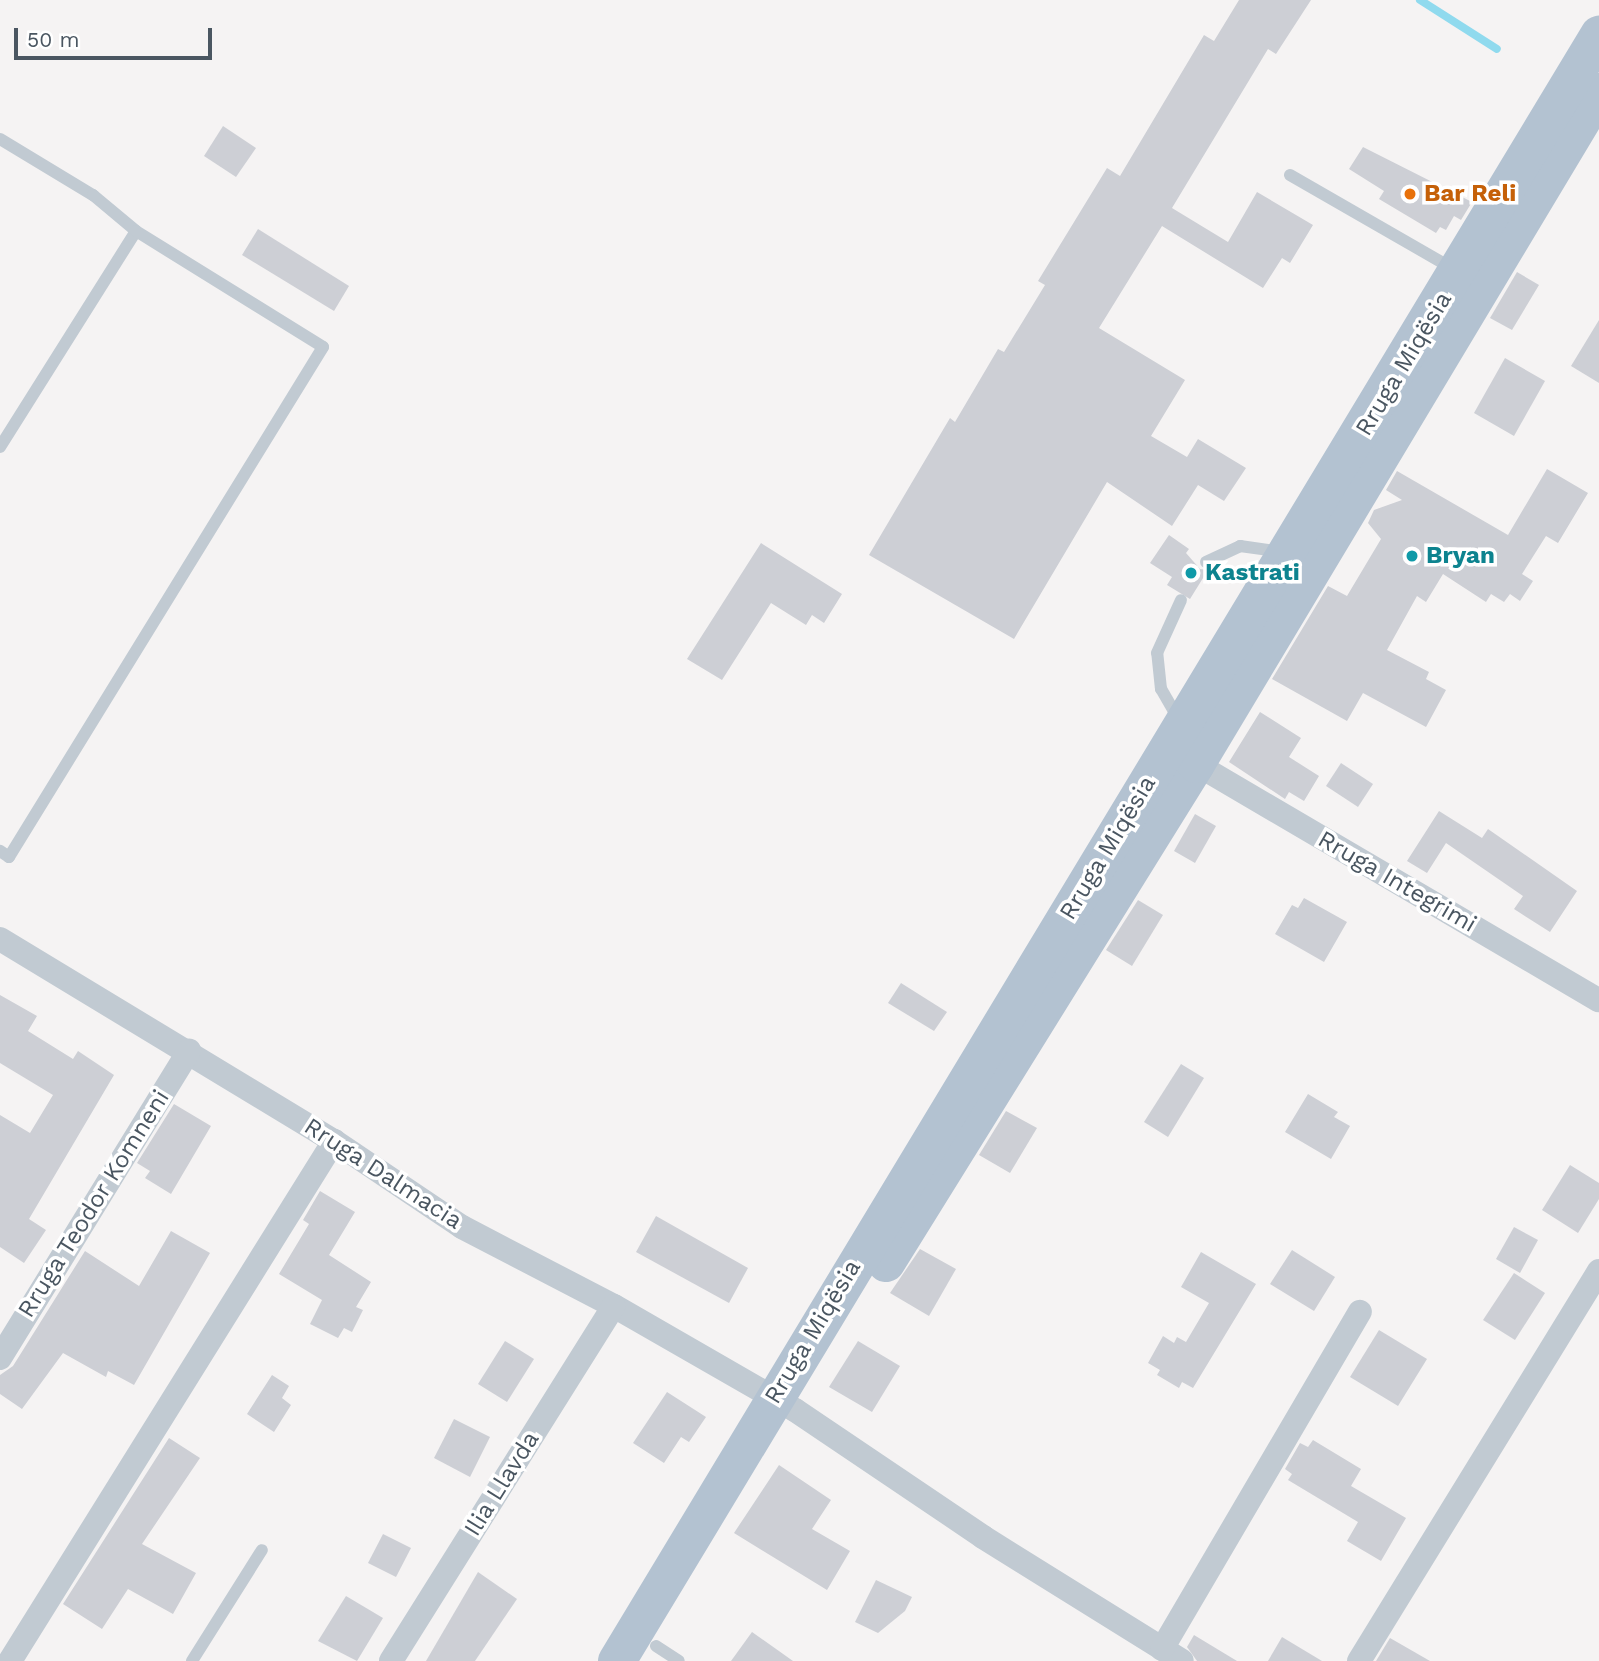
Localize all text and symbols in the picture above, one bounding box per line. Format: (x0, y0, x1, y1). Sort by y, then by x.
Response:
scale bar (18, 14, 215, 58)
text: 50 m (27, 27, 79, 52)
place label: Bar Reli (1424, 180, 1517, 208)
marker: Bar Reli (1402, 186, 1418, 202)
street label: Rruga Miqësia (1350, 287, 1458, 441)
place label: Bryan (1426, 542, 1495, 570)
marker: Bryan (1404, 548, 1420, 564)
place label: Kastrati (1205, 559, 1300, 587)
marker: Kastrati (1183, 565, 1199, 581)
street label: Rruga Miqësia (1054, 771, 1162, 925)
street label: Rruga Integrimi (1312, 825, 1482, 939)
street label: Rruga Teodor Komneni (12, 1084, 176, 1324)
street label: Rruga Dalmacia (298, 1112, 468, 1236)
street label: Rruga Miqësia (759, 1255, 867, 1409)
street label: Ilia Llavda (458, 1426, 546, 1542)

